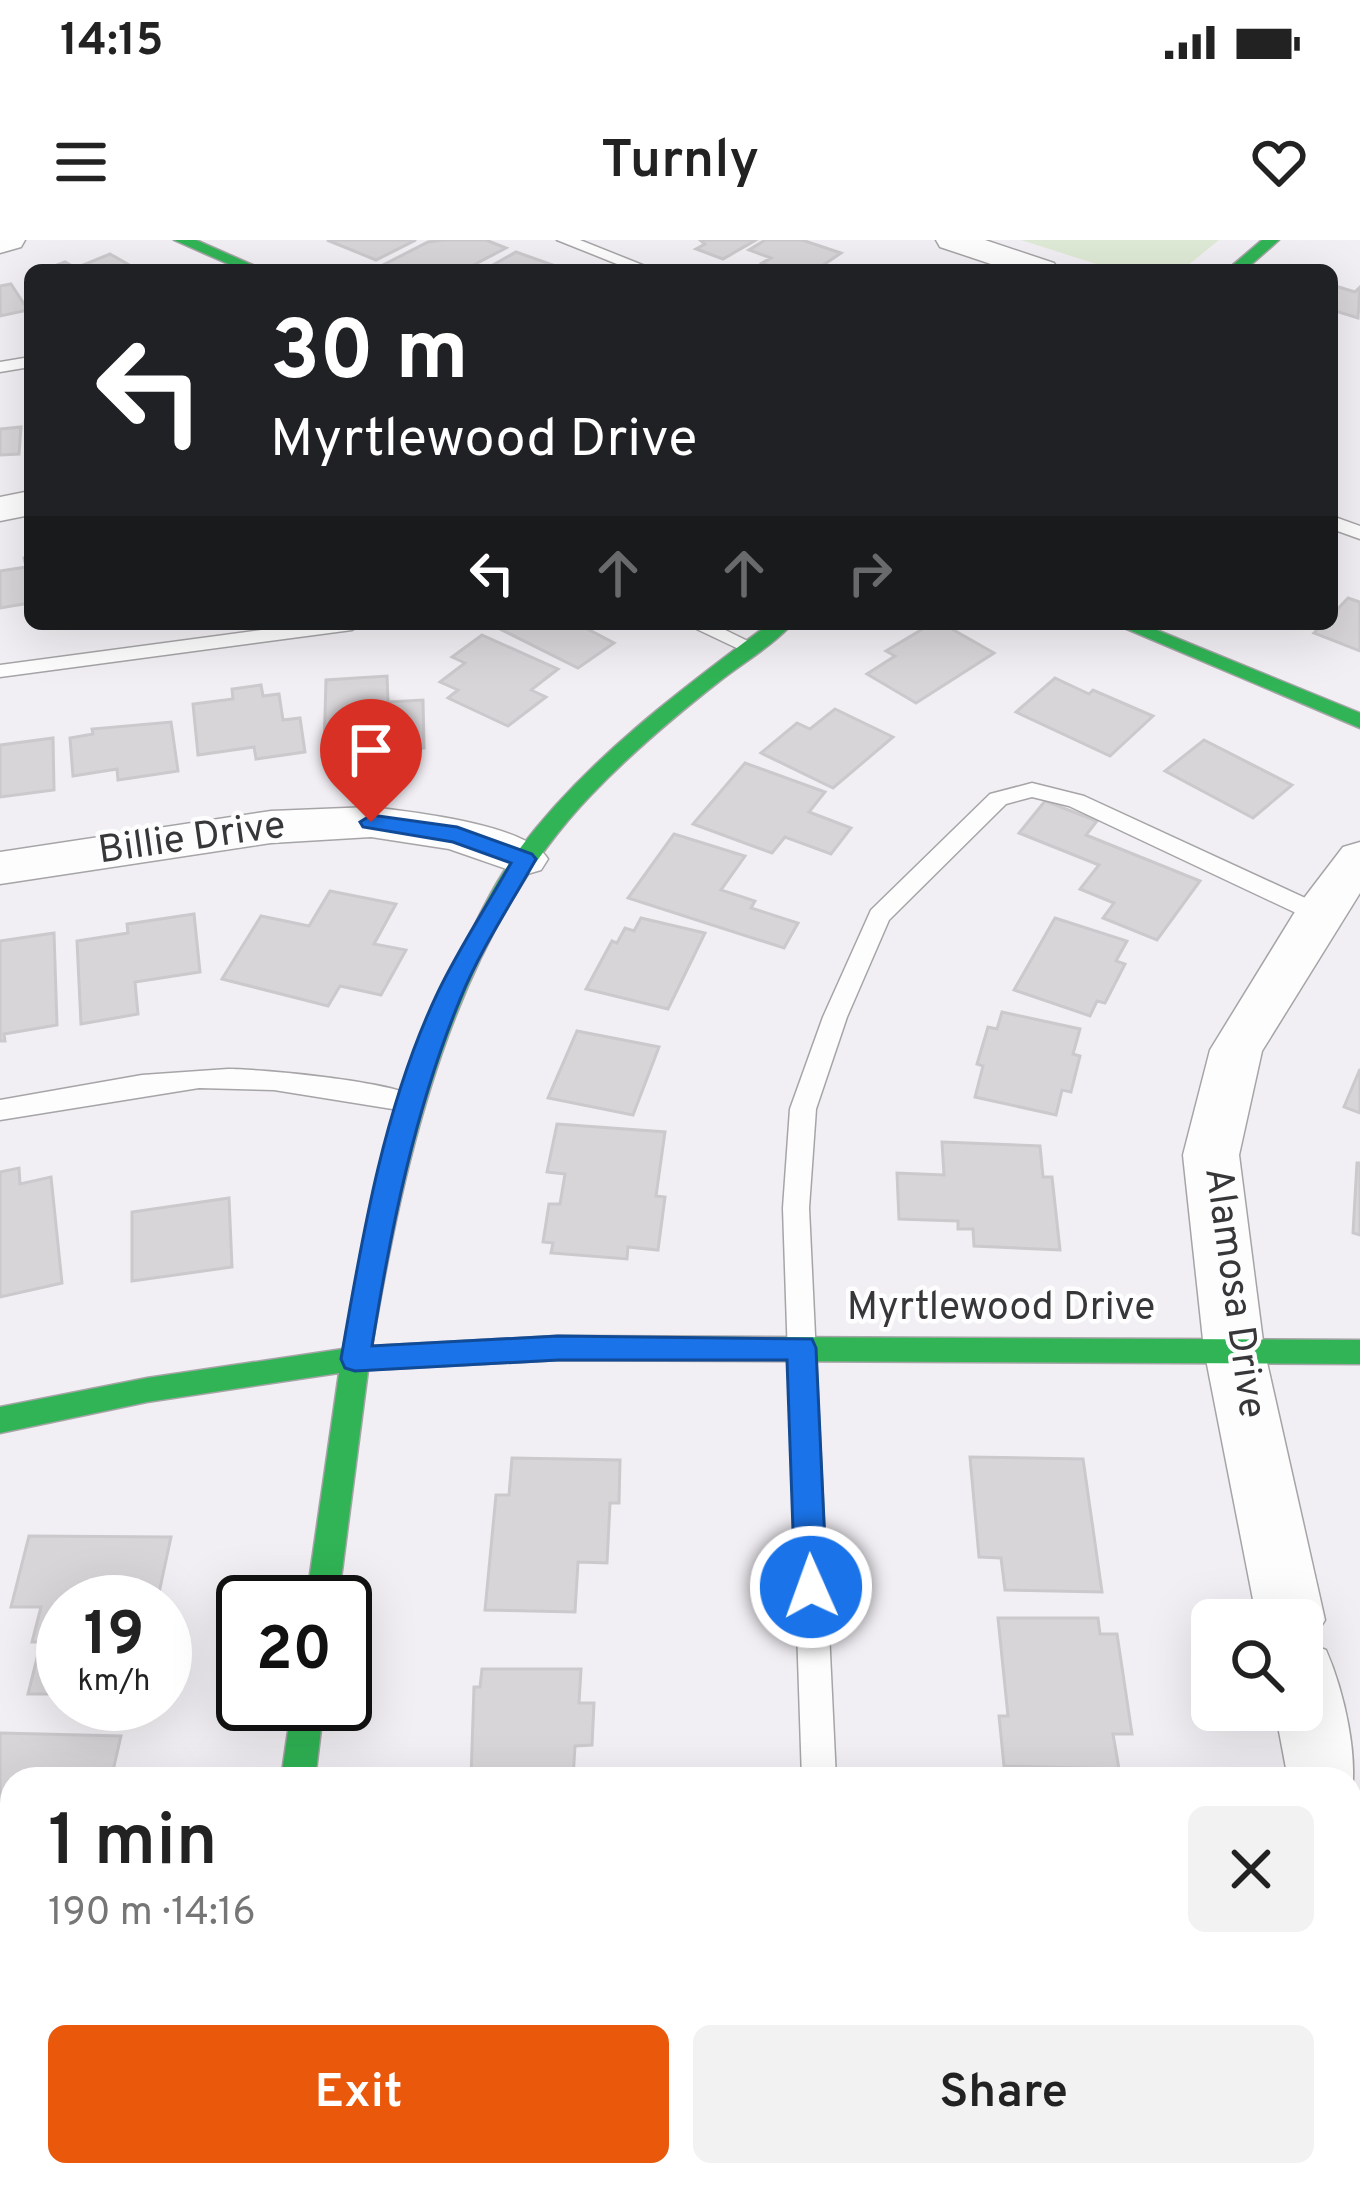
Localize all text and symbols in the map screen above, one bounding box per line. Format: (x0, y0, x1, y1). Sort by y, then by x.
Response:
text: 14:15 (60, 14, 163, 71)
text: Turnly (601, 128, 759, 197)
icon: menu (48, 129, 114, 195)
icon: heart (1246, 129, 1312, 195)
text: 30 m (270, 303, 469, 409)
icon: left (72, 312, 228, 468)
text: Myrtlewood Drive (270, 407, 697, 476)
icon: left (459, 540, 525, 606)
icon: ahead (585, 540, 651, 606)
icon: ahead (711, 540, 777, 606)
icon: right (837, 540, 903, 606)
pin (320, 699, 422, 822)
icon: arrive (338, 717, 404, 783)
street label: Billie Drive (95, 803, 289, 877)
street label: Alamosa Drive (1191, 1164, 1275, 1422)
street label: Myrtlewood Drive (847, 1285, 1155, 1334)
position arrow (748, 1524, 874, 1650)
speed limit sign: 20 (216, 1575, 372, 1731)
map controls (1191, 1599, 1323, 1731)
button: search (1191, 1599, 1323, 1731)
text: 19 (84, 1600, 144, 1676)
text: km/h (78, 1664, 150, 1701)
text: 1 min (48, 1799, 218, 1891)
button: close (1188, 1806, 1314, 1932)
text: 190 m · 14:16 (48, 1890, 256, 1939)
button: Exit (48, 2025, 669, 2163)
button: Share (693, 2025, 1314, 2163)

